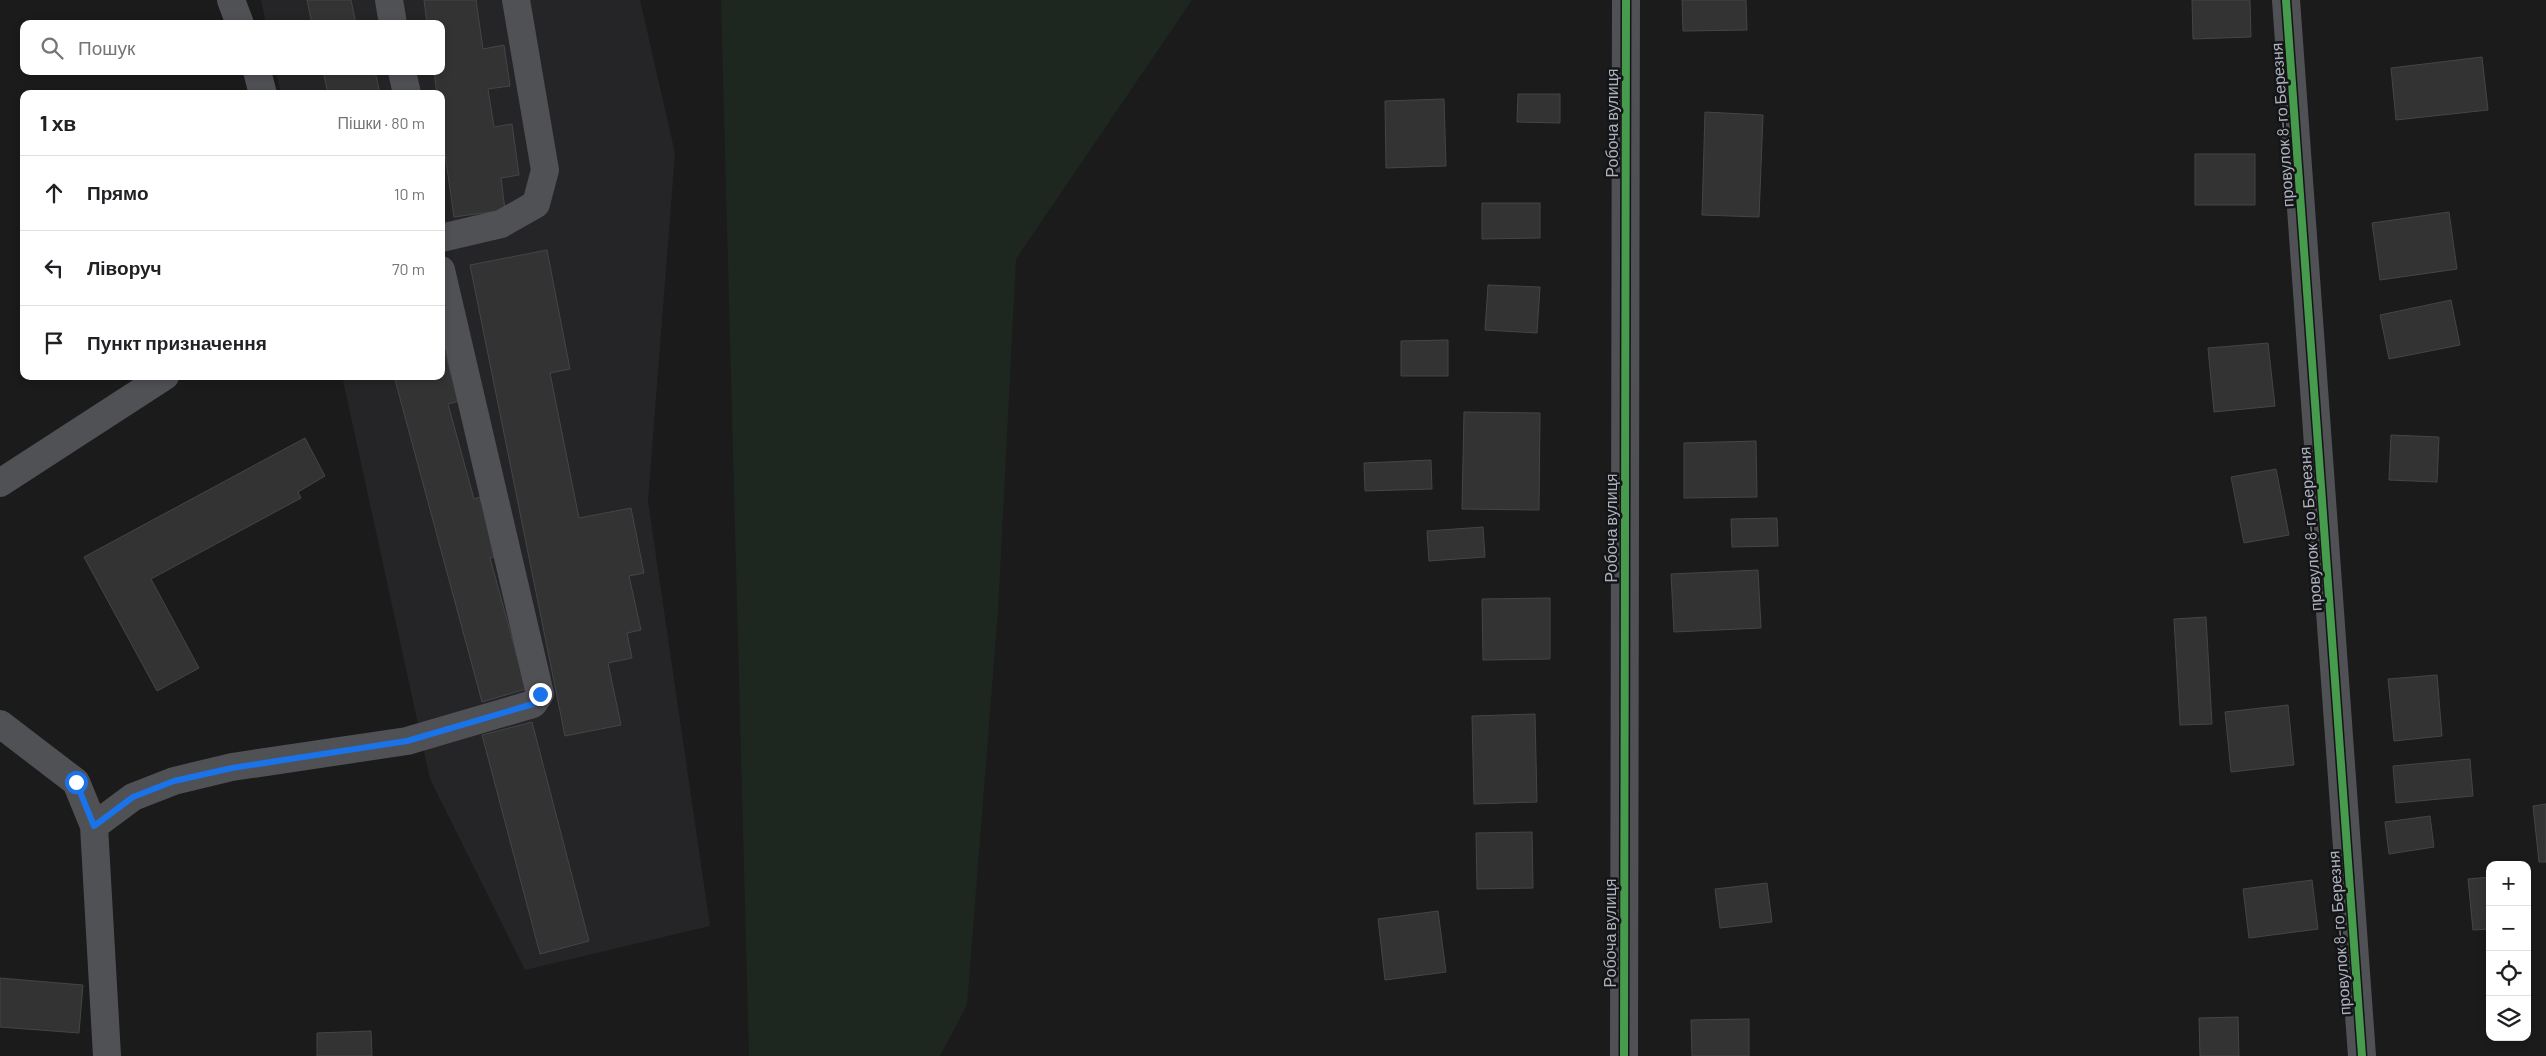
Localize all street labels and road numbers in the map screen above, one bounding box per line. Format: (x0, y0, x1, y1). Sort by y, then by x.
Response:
street label: провулок 8-го Березня (2266, 42, 2297, 208)
street label: Робоча вулиця (1602, 69, 1621, 177)
street label: провулок 8-го Березня (2294, 446, 2325, 612)
street label: Робоча вулиця (1601, 474, 1620, 582)
street label: провулок 8-го Березня (2323, 850, 2354, 1016)
street label: Робоча вулиця (1600, 879, 1619, 987)

